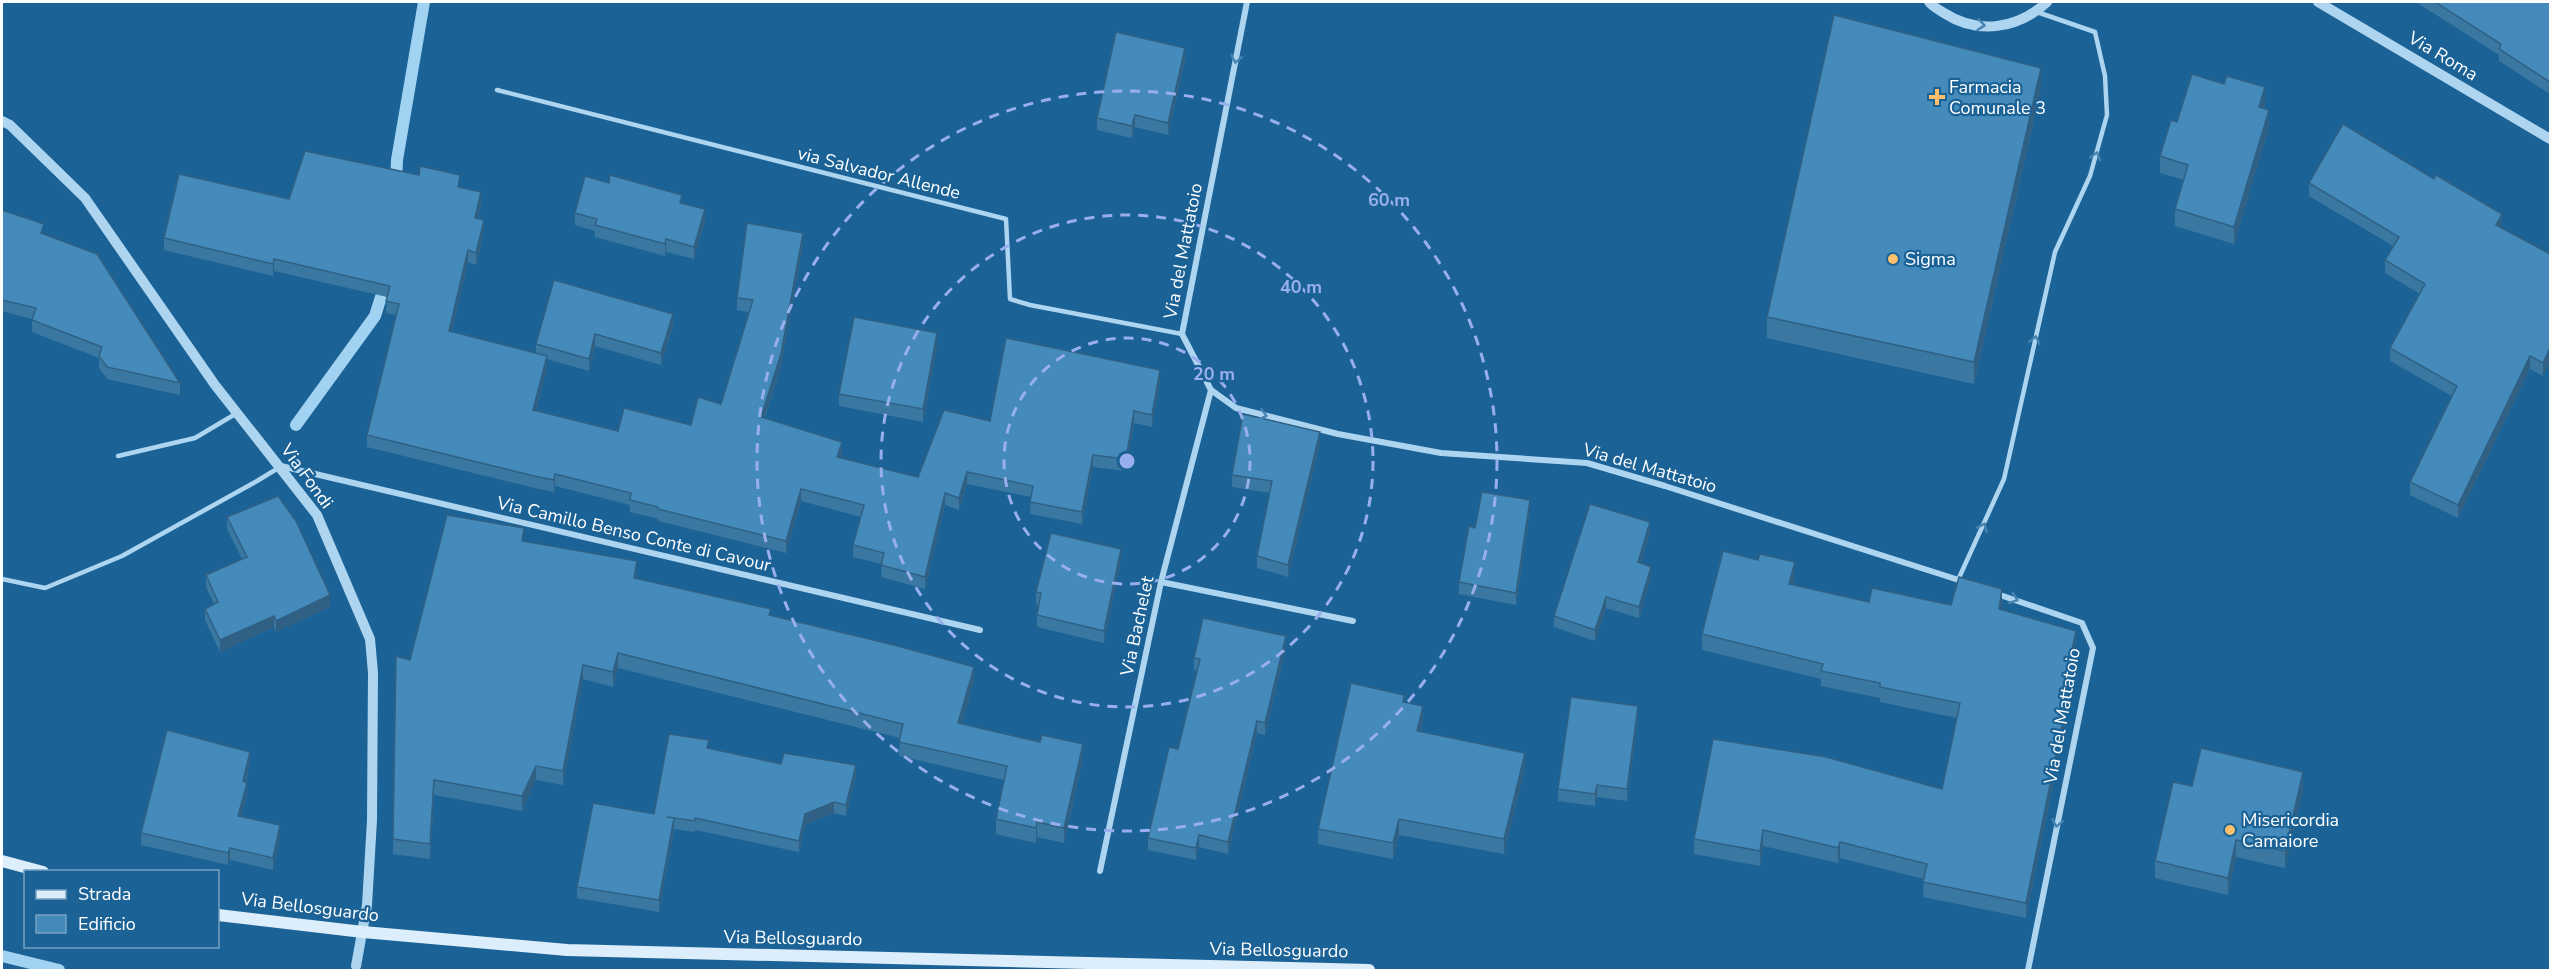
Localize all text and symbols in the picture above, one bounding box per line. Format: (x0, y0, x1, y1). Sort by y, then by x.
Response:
one-way arrow (1976, 18, 1985, 31)
street label: Via Roma (2403, 25, 2482, 86)
one-way arrow (1230, 54, 1243, 64)
place label: Farmacia Comunale 3 (1949, 75, 2046, 120)
marker: Farmacia Comunale 3 (1930, 90, 1944, 104)
street label: via Salvador Allende (795, 141, 963, 205)
one-way arrow (2089, 151, 2101, 162)
street label: Via del Mattatoio (1158, 181, 1208, 322)
text: 60 m (1368, 188, 1410, 212)
place label: Sigma (1905, 247, 1956, 271)
marker: Sigma (1886, 252, 1900, 266)
text: 40 m (1280, 275, 1322, 299)
one-way arrow (2028, 335, 2041, 345)
text: 20 m (1193, 362, 1235, 386)
one-way arrow (1257, 408, 1267, 420)
street label: Via del Mattatoio (1579, 437, 1720, 499)
street label: Via Fondi (275, 438, 339, 513)
centre of rings (1117, 451, 1137, 471)
street label: Via Camillo Benso Conte di Cavour (494, 491, 774, 577)
one-way arrow (1975, 522, 1987, 533)
street label: Via Bachelet (1114, 573, 1159, 679)
one-way arrow (2008, 592, 2019, 605)
street label: Via del Mattatoio (2038, 646, 2086, 787)
place label: Misericordia Camaiore (2242, 808, 2339, 853)
one-way arrow (2051, 818, 2064, 828)
marker: Misericordia Camaiore (2223, 823, 2237, 837)
legend (24, 870, 219, 948)
text: Strada (78, 882, 131, 906)
street label: Via Bellosguardo (239, 887, 380, 927)
text: Edificio (78, 912, 136, 936)
street label: Via Bellosguardo (722, 925, 863, 951)
street label: Via Bellosguardo (1208, 937, 1349, 963)

